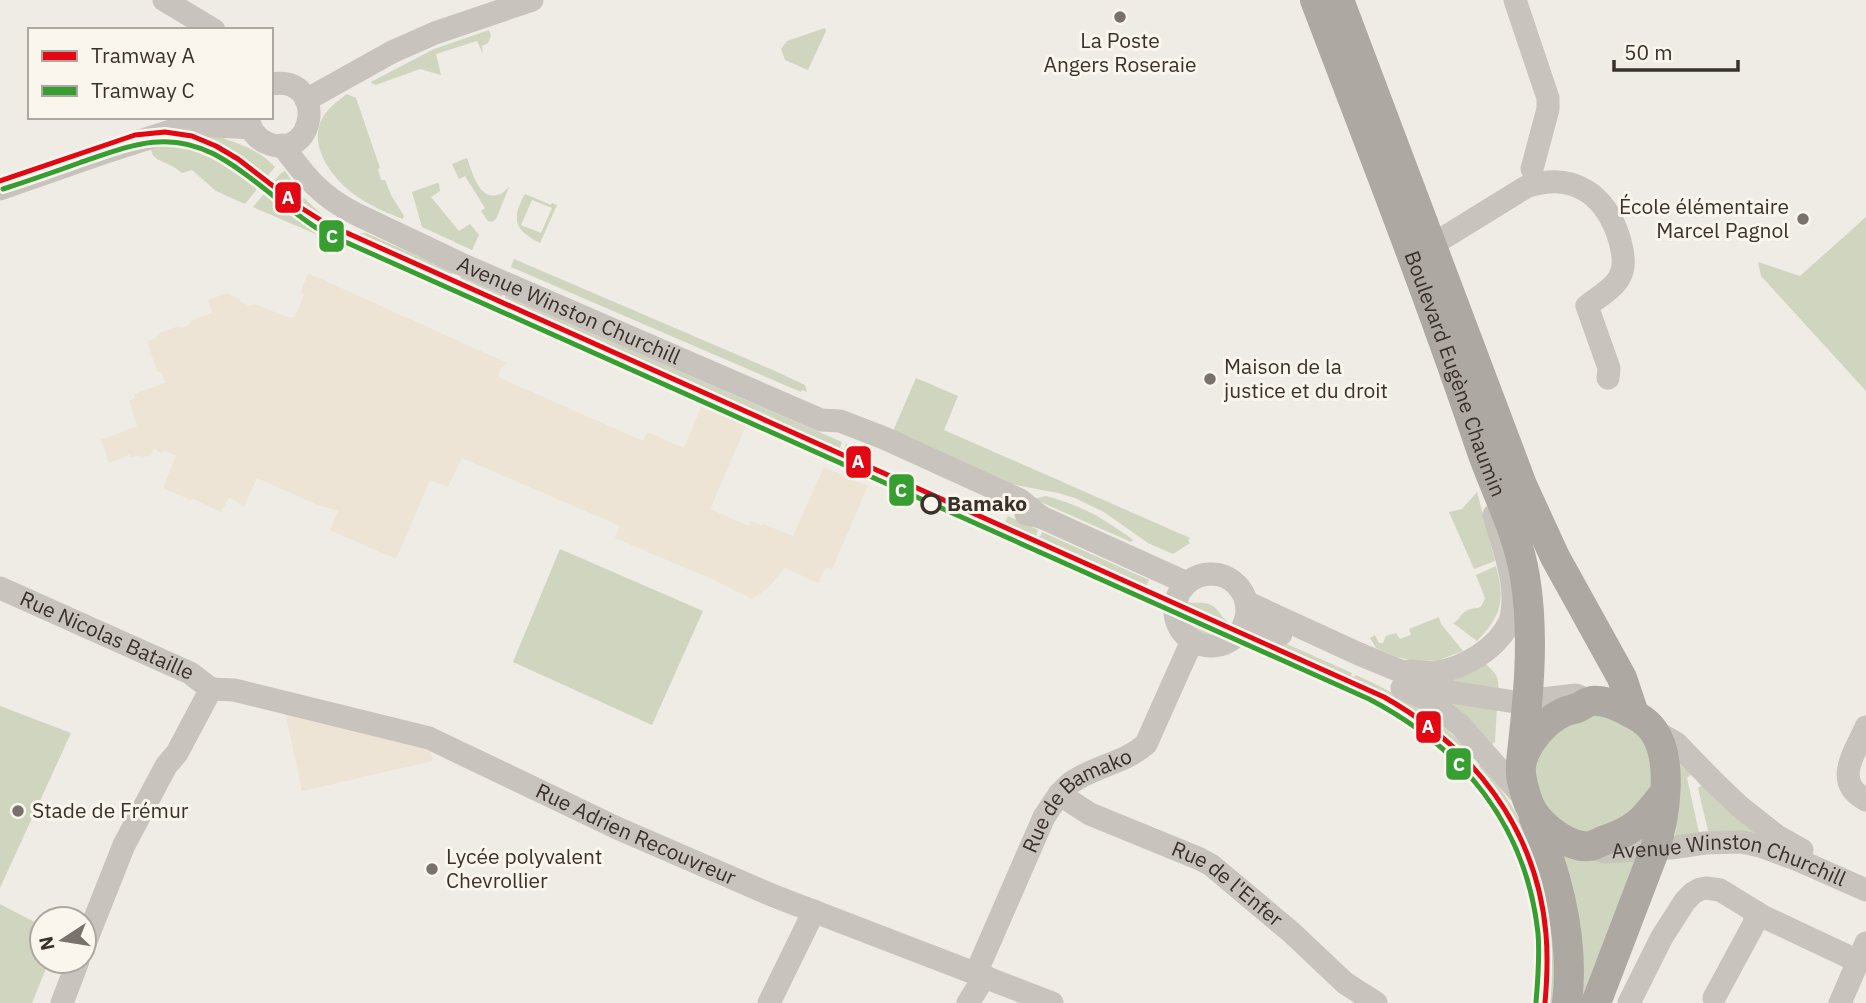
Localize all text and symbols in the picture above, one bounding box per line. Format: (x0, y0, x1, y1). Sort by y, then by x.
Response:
marker: La Poste Angers Roseraie (1112, 9, 1128, 25)
place label: La Poste Angers Roseraie (1043, 26, 1197, 78)
legend (28, 28, 273, 119)
scale bar (1614, 28, 1738, 72)
text: 50 m (1624, 38, 1673, 66)
text: Tramway A (91, 41, 195, 69)
text: Tramway C (91, 76, 195, 104)
line badge: A (274, 181, 302, 214)
text: A (281, 185, 295, 209)
place label: École élémentaire Marcel Pagnol (1619, 192, 1789, 244)
marker: École élémentaire Marcel Pagnol (1795, 211, 1811, 227)
line badge: C (318, 219, 345, 253)
text: C (326, 224, 338, 248)
street label: Boulevard Eugène Chaumin (1398, 247, 1513, 501)
street label: Avenue Winston Churchill (453, 249, 685, 371)
place label: Maison de la justice et du droit (1224, 352, 1388, 404)
marker: Maison de la justice et du droit (1202, 371, 1218, 387)
line badge: A (845, 445, 872, 479)
text: A (851, 449, 865, 473)
line badge: C (888, 473, 915, 507)
text: C (895, 478, 907, 502)
place label: Bamako (947, 489, 1027, 517)
marker: Bamako (921, 494, 941, 514)
street label: Rue Nicolas Bataille (16, 584, 199, 686)
line badge: A (1415, 710, 1442, 744)
text: A (1421, 714, 1435, 738)
street label: Rue de Bamako (1015, 741, 1136, 857)
line badge: C (1445, 747, 1472, 781)
text: C (1453, 752, 1465, 776)
street label: Rue Adrien Recouvreur (531, 776, 741, 891)
place label: Stade de Frémur (32, 796, 189, 824)
marker: Stade de Frémur (10, 803, 26, 819)
street label: Avenue Winston Churchill (1611, 827, 1851, 893)
street label: Rue de l'Enfer (1168, 834, 1289, 933)
place label: Lycée polyvalent Chevrollier (446, 842, 602, 894)
marker: Lycée polyvalent Chevrollier (424, 861, 440, 877)
north arrow (28, 905, 98, 975)
text: N (33, 934, 60, 953)

